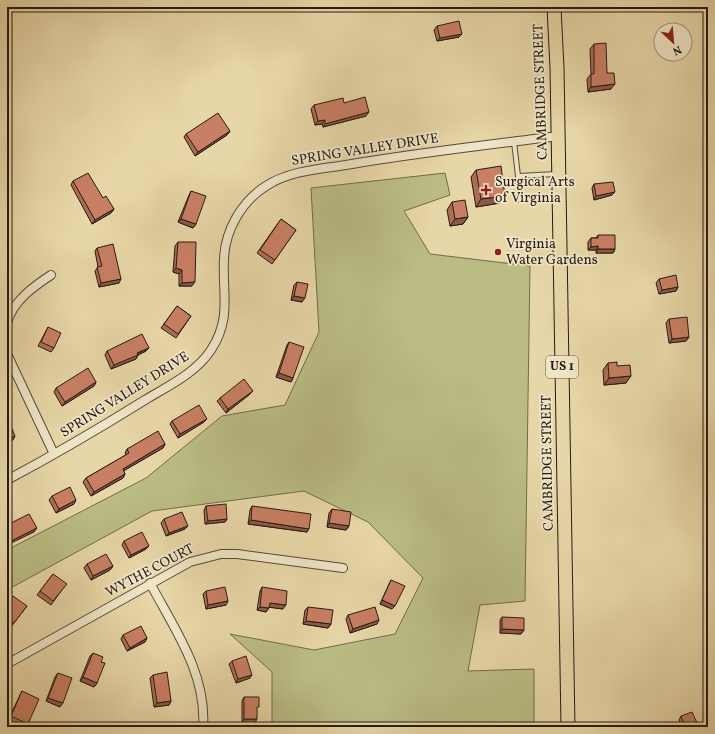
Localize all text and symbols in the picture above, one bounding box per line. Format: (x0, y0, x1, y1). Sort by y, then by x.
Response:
north arrow (653, 22, 693, 62)
street label: CAMBRIDGE STREET (529, 24, 553, 160)
text: N (670, 41, 684, 58)
street label: SPRING VALLEY DRIVE (290, 129, 440, 171)
place label: Surgical Arts of Virginia (495, 173, 575, 208)
marker: Surgical Arts of Virginia (480, 184, 492, 196)
place label: Virginia Water Gardens (506, 235, 598, 270)
marker: Virginia Water Gardens (493, 247, 503, 257)
street label: SPRING VALLEY DRIVE (57, 348, 193, 442)
road number: US 1 (546, 356, 578, 378)
street label: CAMBRIDGE STREET (537, 395, 559, 531)
street label: WYTHE COURT (102, 540, 198, 602)

